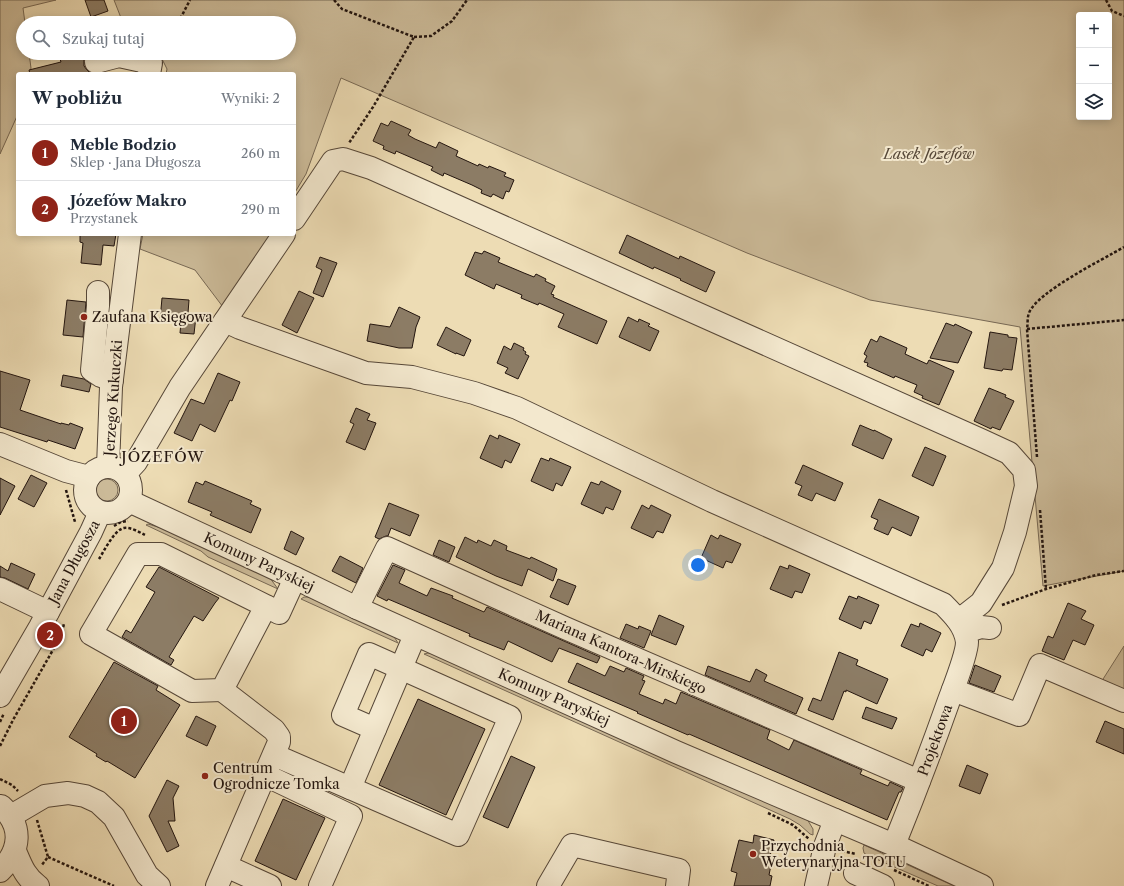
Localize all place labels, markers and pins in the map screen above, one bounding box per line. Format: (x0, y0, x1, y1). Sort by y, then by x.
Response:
place label: Zaufana Księgowa (92, 308, 213, 326)
marker: Zaufana Księgowa (79, 312, 89, 322)
pin: 2 (37, 620, 63, 650)
pin: 1 (111, 706, 137, 736)
place label: Centrum Ogrodnicze Tomka (213, 759, 340, 793)
marker: Centrum Ogrodnicze Tomka (200, 771, 210, 781)
place label: Przychodnia Weterynaryjna TOTU (760, 837, 906, 871)
marker: Przychodnia Weterynaryjna TOTU (748, 849, 758, 859)

